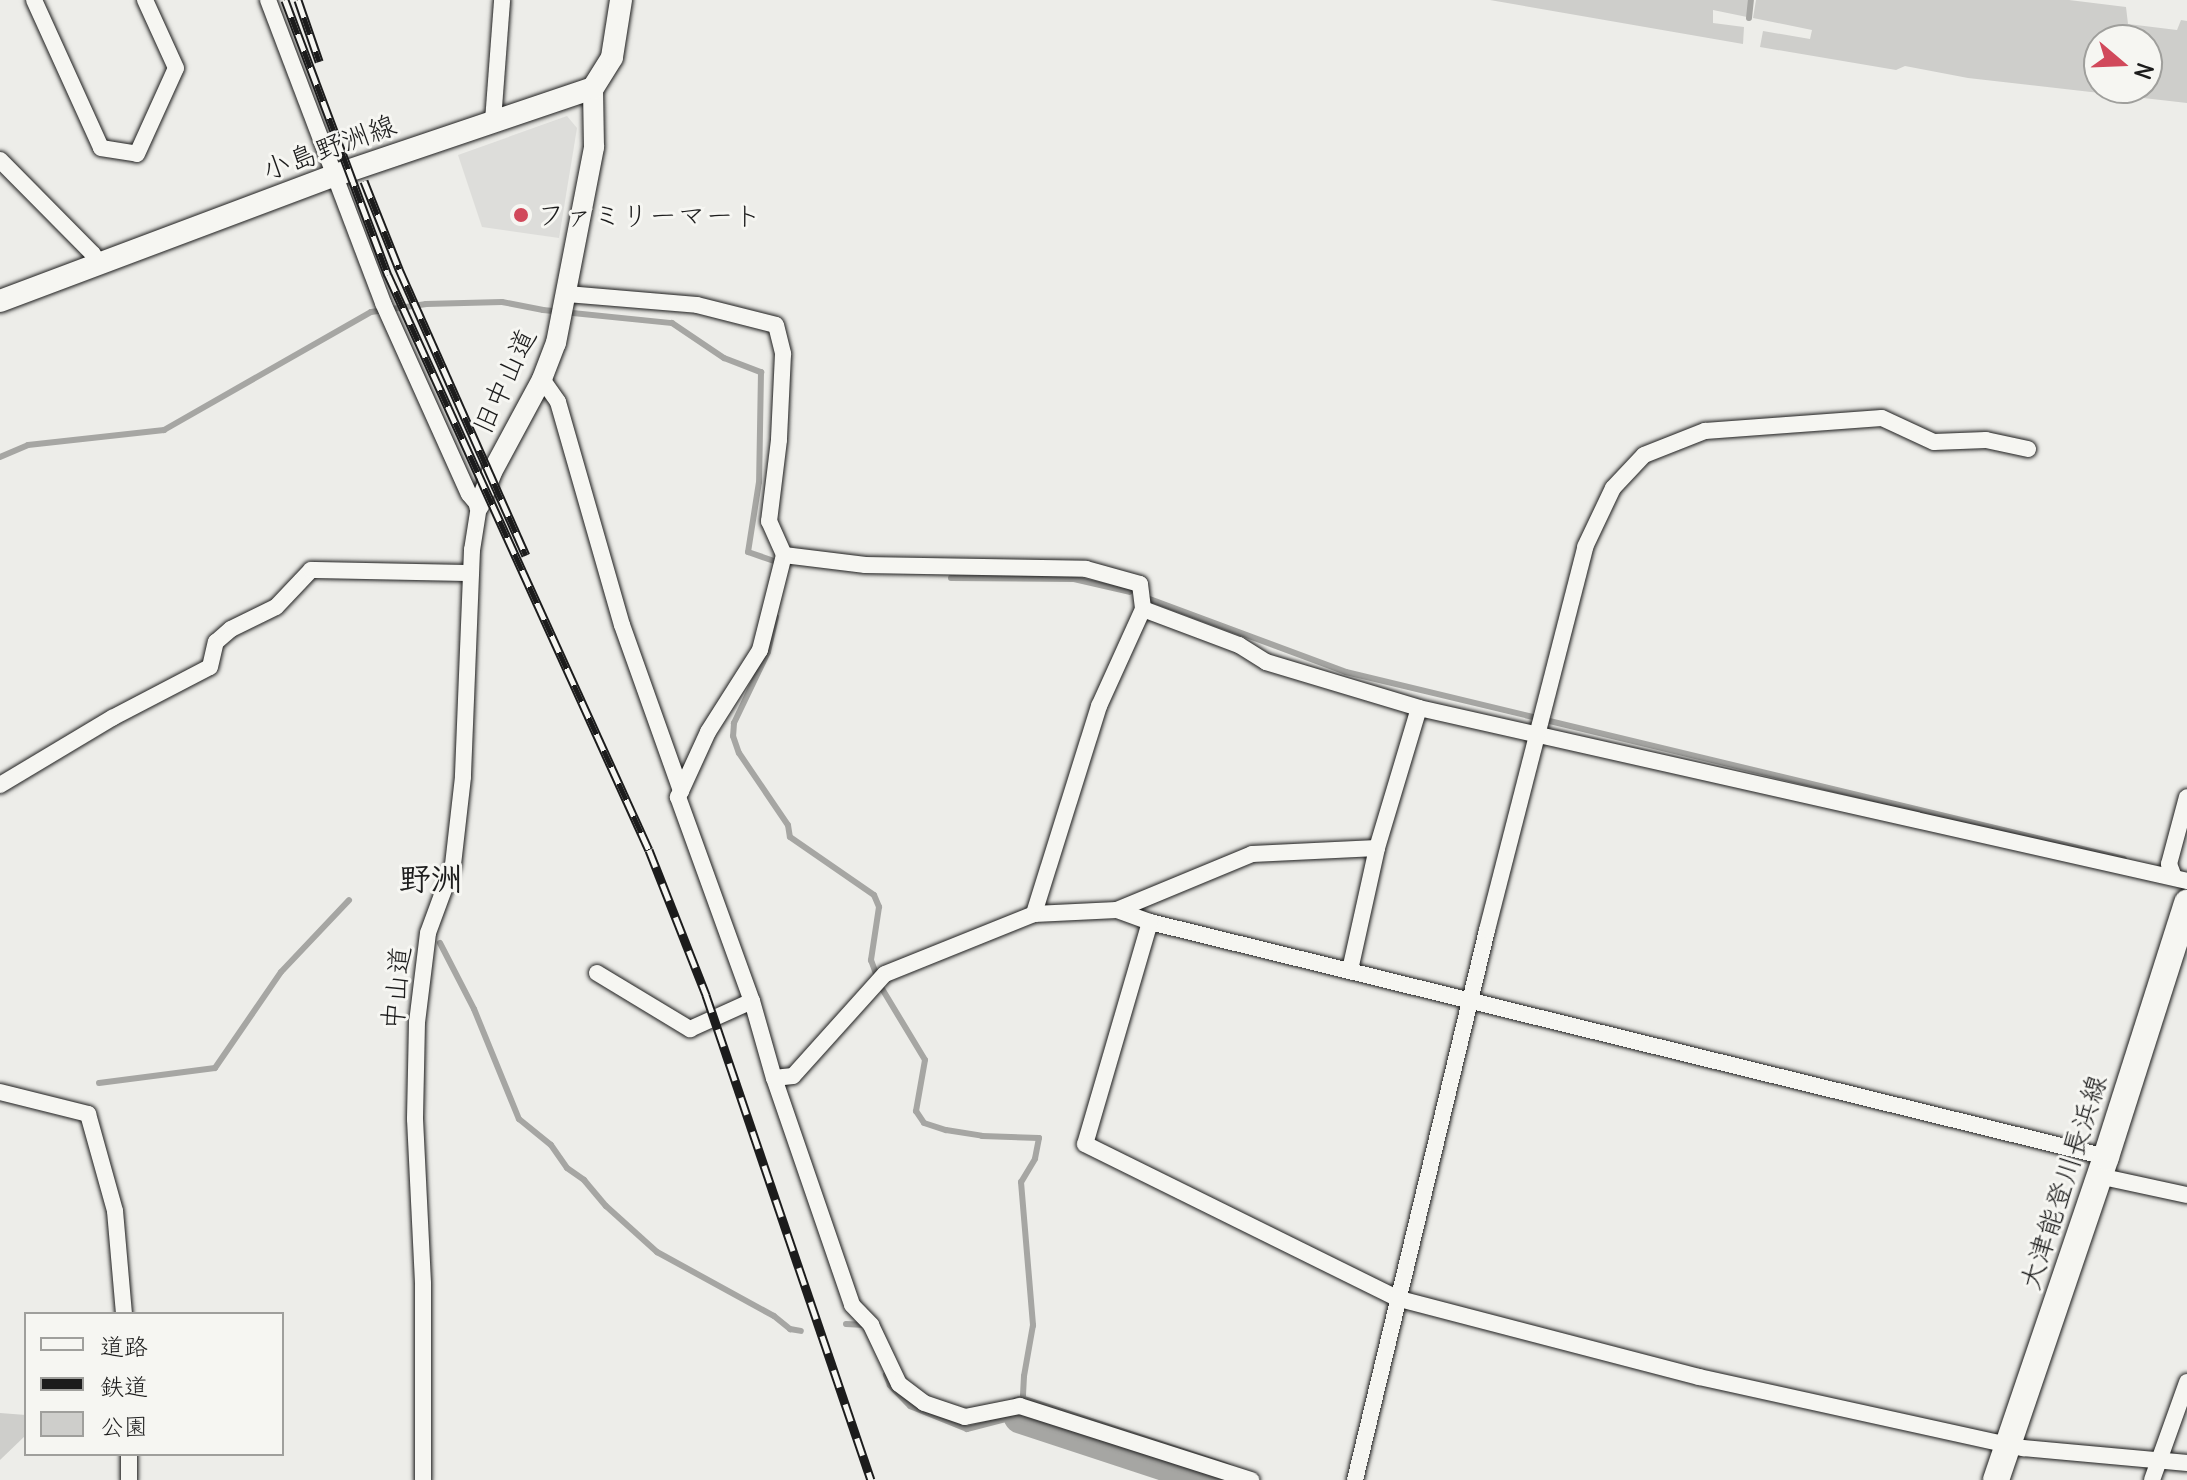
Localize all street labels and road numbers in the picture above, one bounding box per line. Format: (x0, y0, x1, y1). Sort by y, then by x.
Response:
street label: 小島野洲線 (257, 107, 401, 187)
street label: 旧中山道 (465, 323, 543, 439)
street label: 中山道 (375, 944, 417, 1032)
street label: 大津能登川長浜線 (2012, 1070, 2114, 1294)

